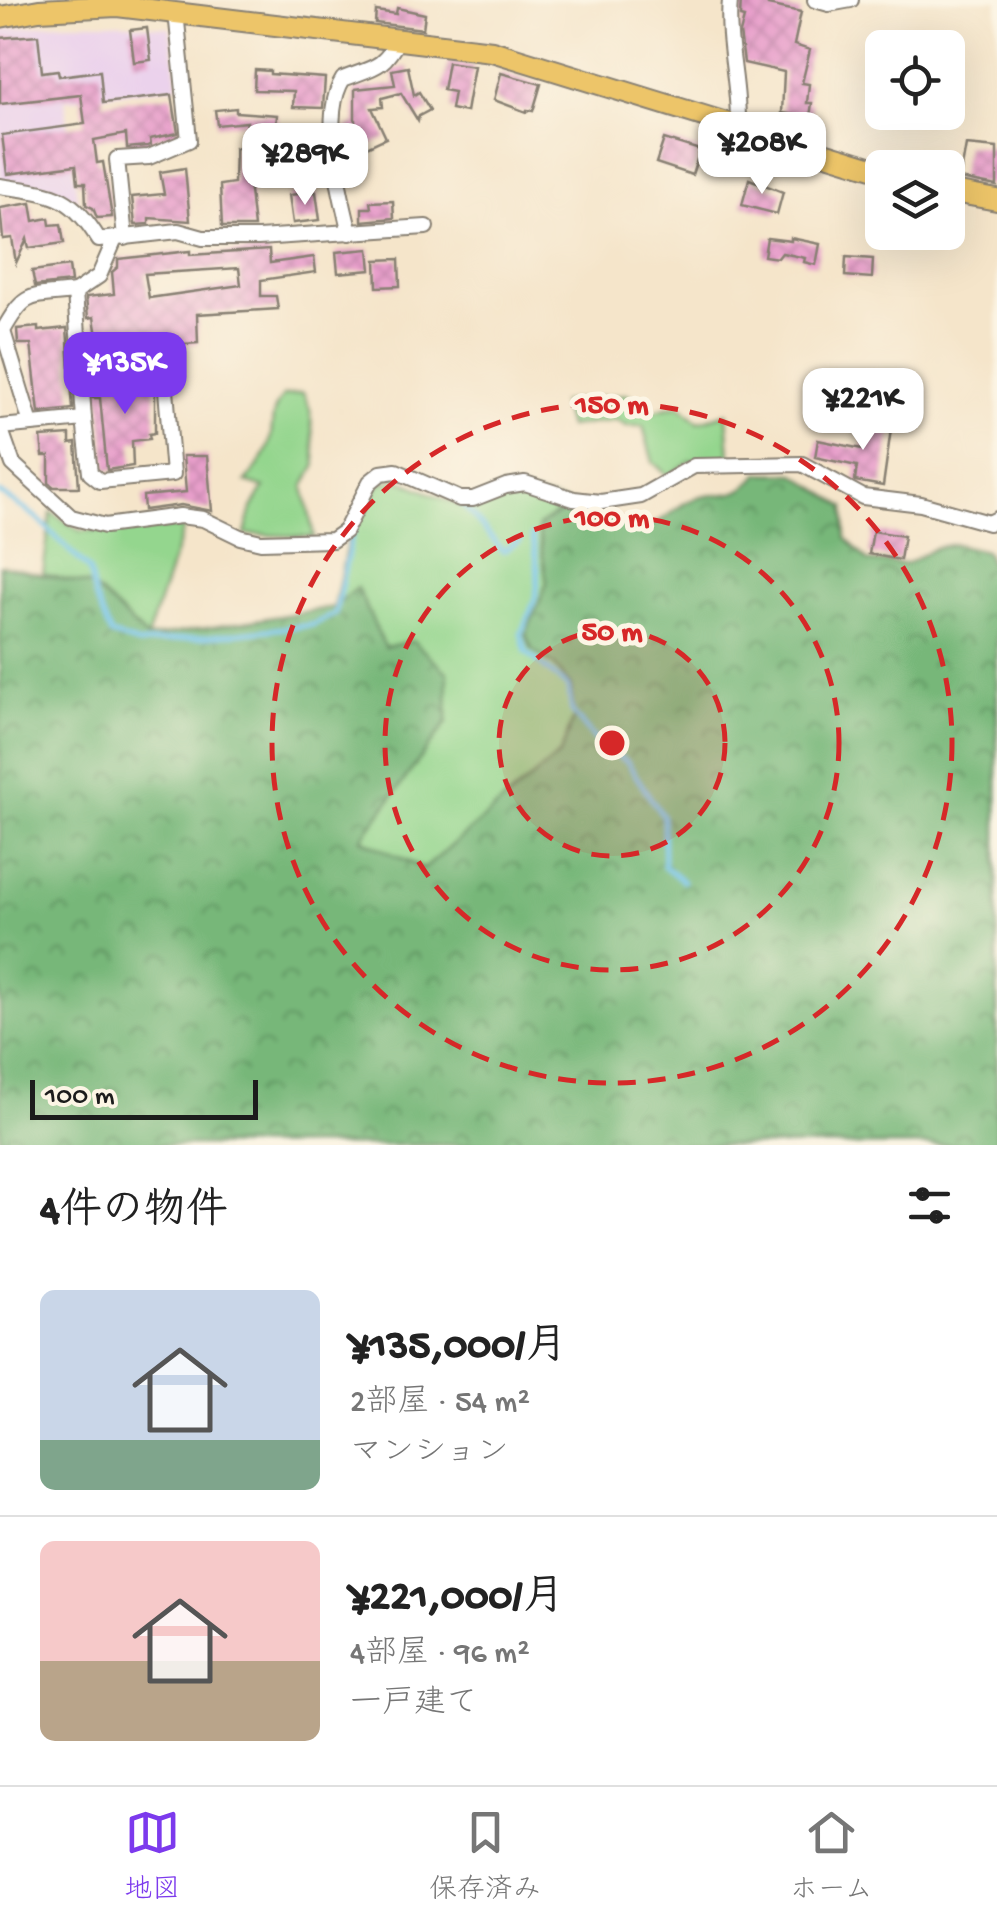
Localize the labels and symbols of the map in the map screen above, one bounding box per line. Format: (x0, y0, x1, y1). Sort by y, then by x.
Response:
pin: ¥208K (692, 112, 832, 197)
pin: ¥289K (235, 123, 375, 208)
pin: ¥135K (55, 332, 195, 417)
pin: ¥221K (793, 368, 933, 453)
text: 150 m (574, 390, 649, 425)
text: 100 m (574, 503, 650, 538)
text: 50 m (581, 617, 643, 652)
centre of rings (594, 725, 630, 761)
scale bar (30, 1075, 258, 1120)

